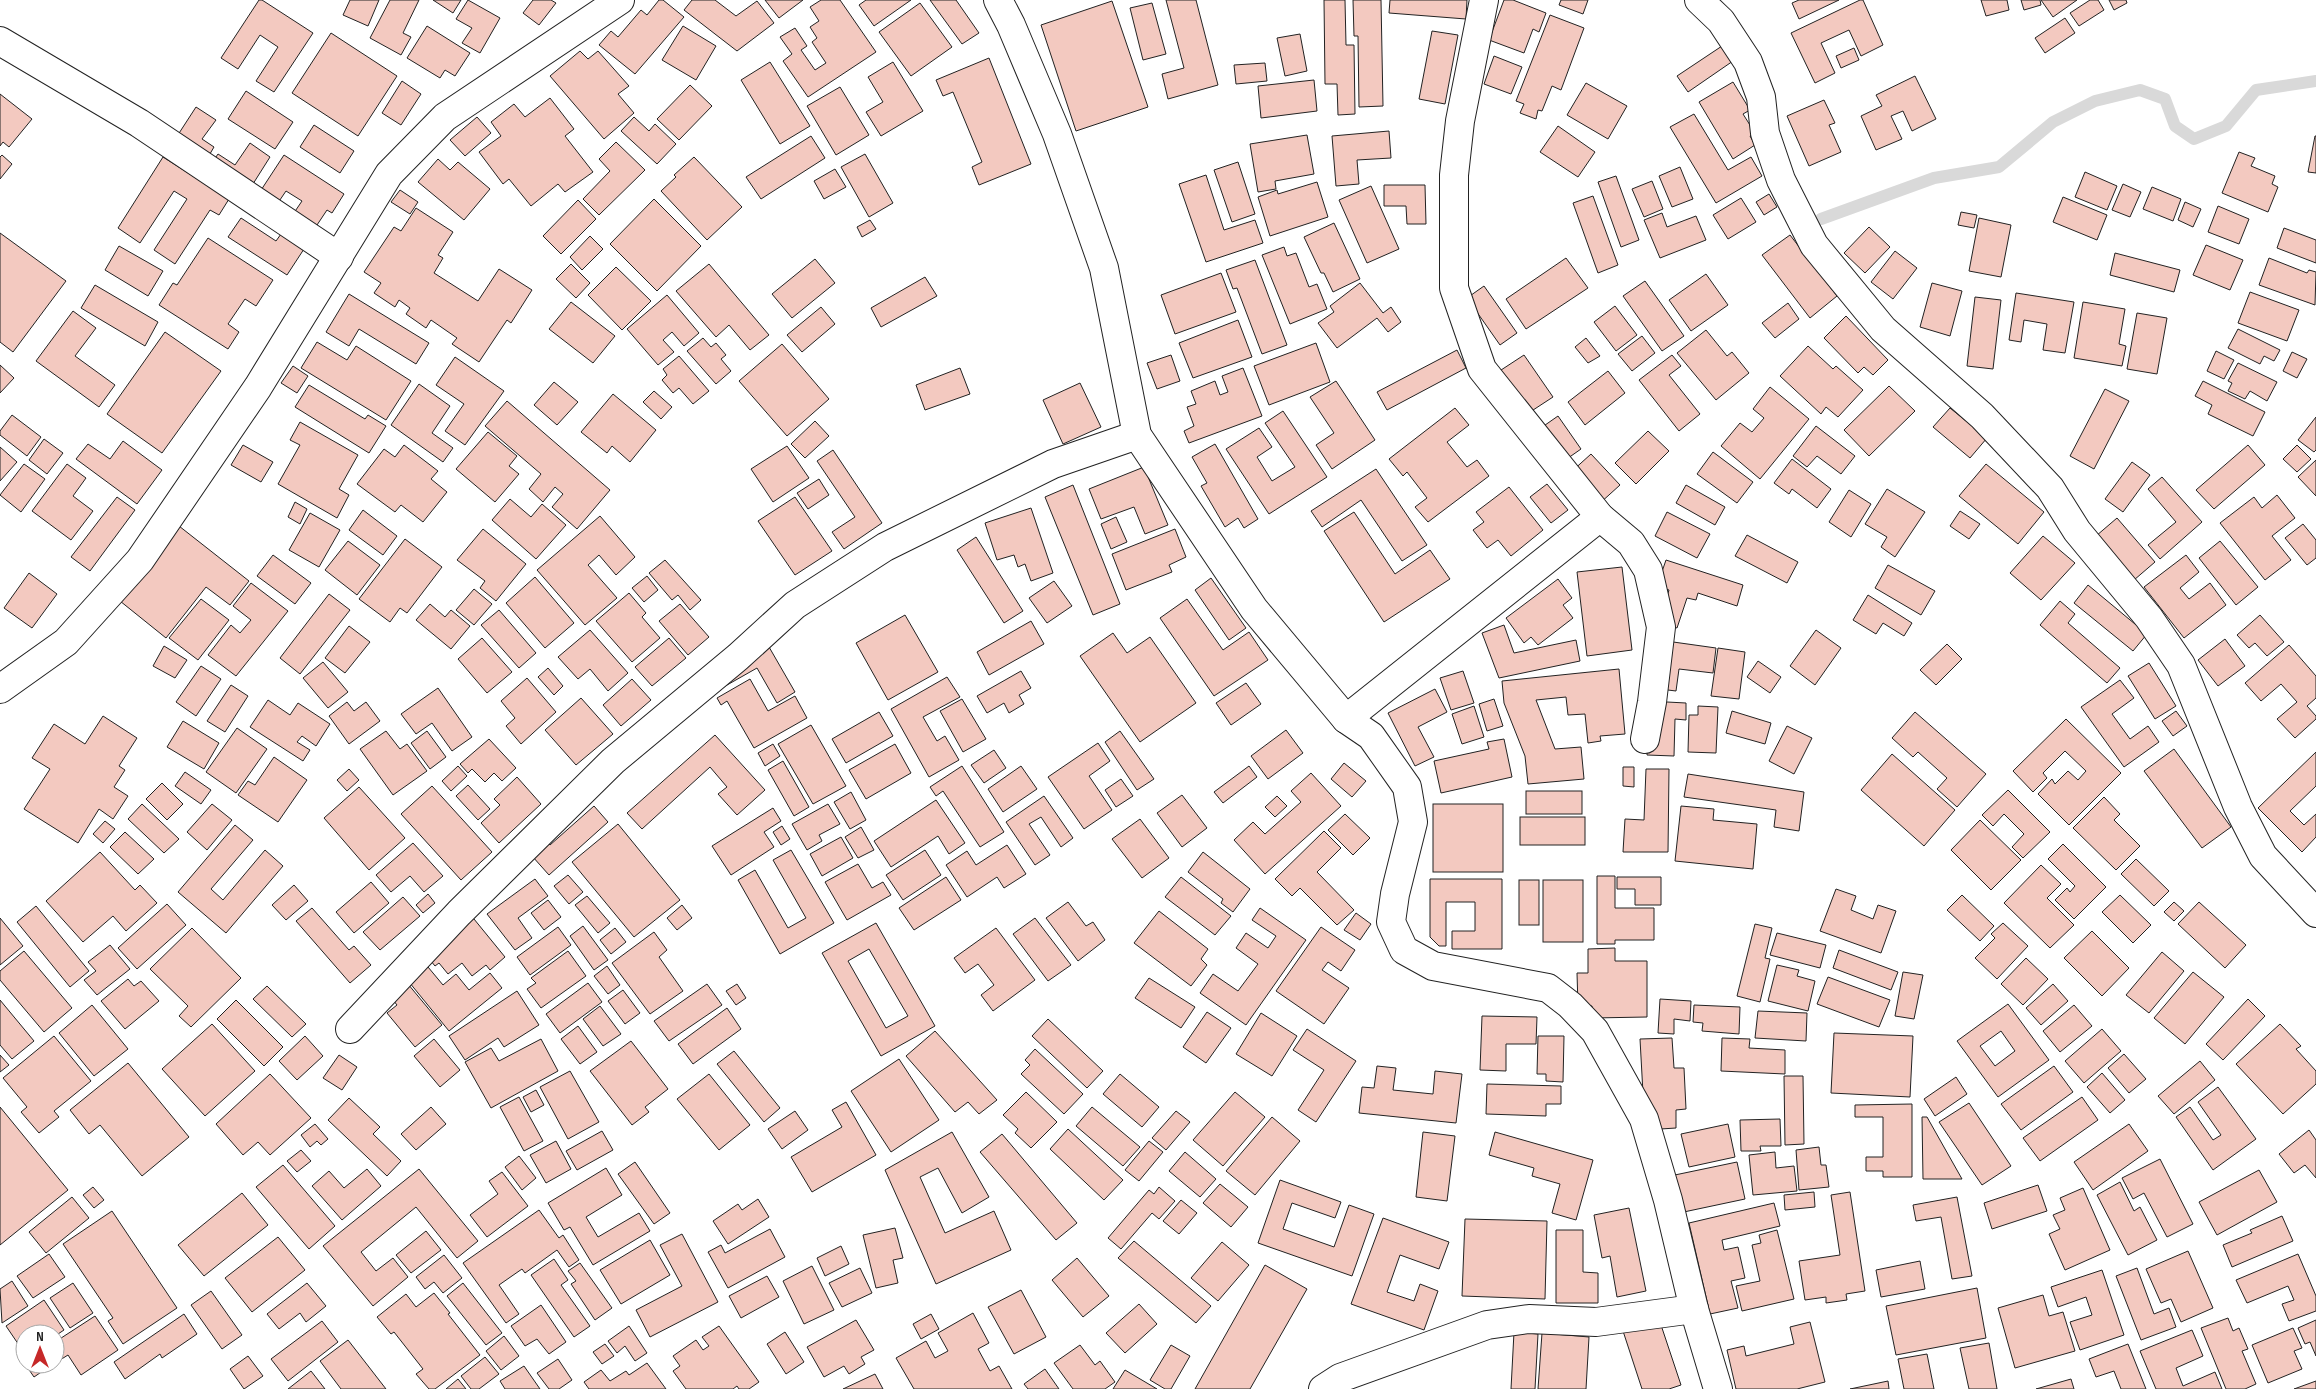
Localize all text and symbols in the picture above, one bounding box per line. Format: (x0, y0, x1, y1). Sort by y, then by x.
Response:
north arrow (15, 1324, 65, 1374)
text: N (36, 1328, 44, 1345)

